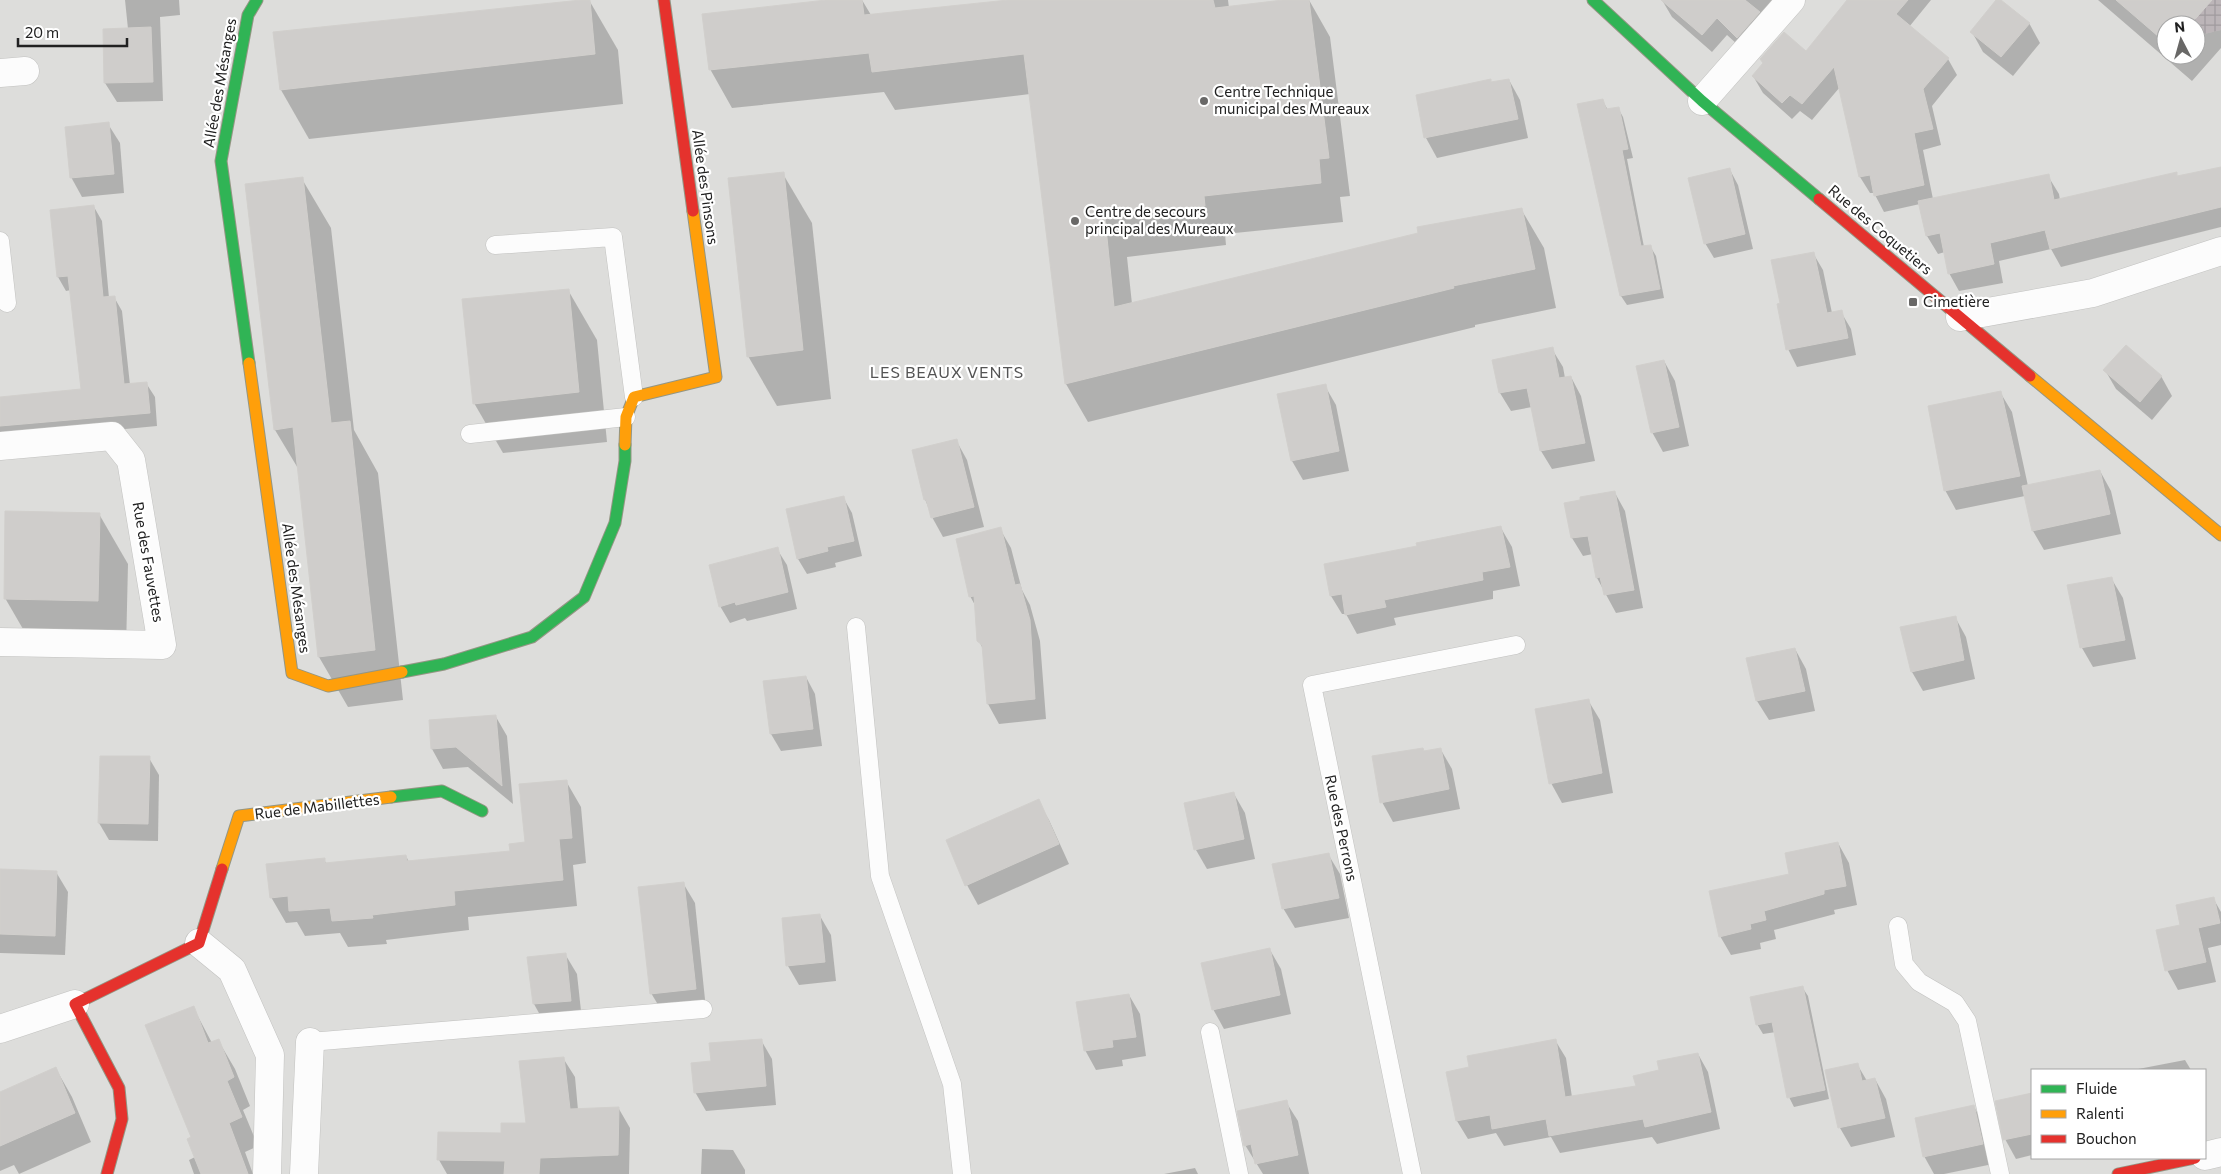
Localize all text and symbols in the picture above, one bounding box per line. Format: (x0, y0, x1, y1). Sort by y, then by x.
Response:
scale bar (18, 15, 126, 47)
north arrow (2156, 15, 2206, 65)
street label: Allée des Mésanges (199, 17, 239, 149)
text: N (2173, 18, 2186, 36)
text: 20 m (25, 23, 59, 41)
place label: Centre Technique municipal des Mureaux (1214, 82, 1369, 117)
marker: Centre Technique municipal des Mureaux (1198, 95, 1210, 107)
street label: Allée des Pinsons (689, 128, 723, 246)
street label: Rue des Coquetiers (1825, 181, 1936, 278)
place label: Centre de secours principal des Mureaux (1085, 202, 1234, 237)
marker: Centre de secours principal des Mureaux (1069, 215, 1081, 227)
place label: Cimetière (1923, 292, 1990, 310)
marker: Cimetière (1907, 296, 1919, 308)
district label: LES BEAUX VENTS (870, 362, 1024, 381)
street label: Rue des Fauvettes (130, 500, 168, 624)
street label: Allée des Mésanges (279, 522, 315, 654)
street label: Rue des Perrons (1322, 773, 1362, 883)
street label: Rue de Mabillettes (253, 789, 381, 823)
legend (2031, 1069, 2206, 1159)
text: Fluide (2076, 1079, 2117, 1097)
text: Ralenti (2076, 1104, 2124, 1122)
text: Bouchon (2076, 1129, 2137, 1147)

